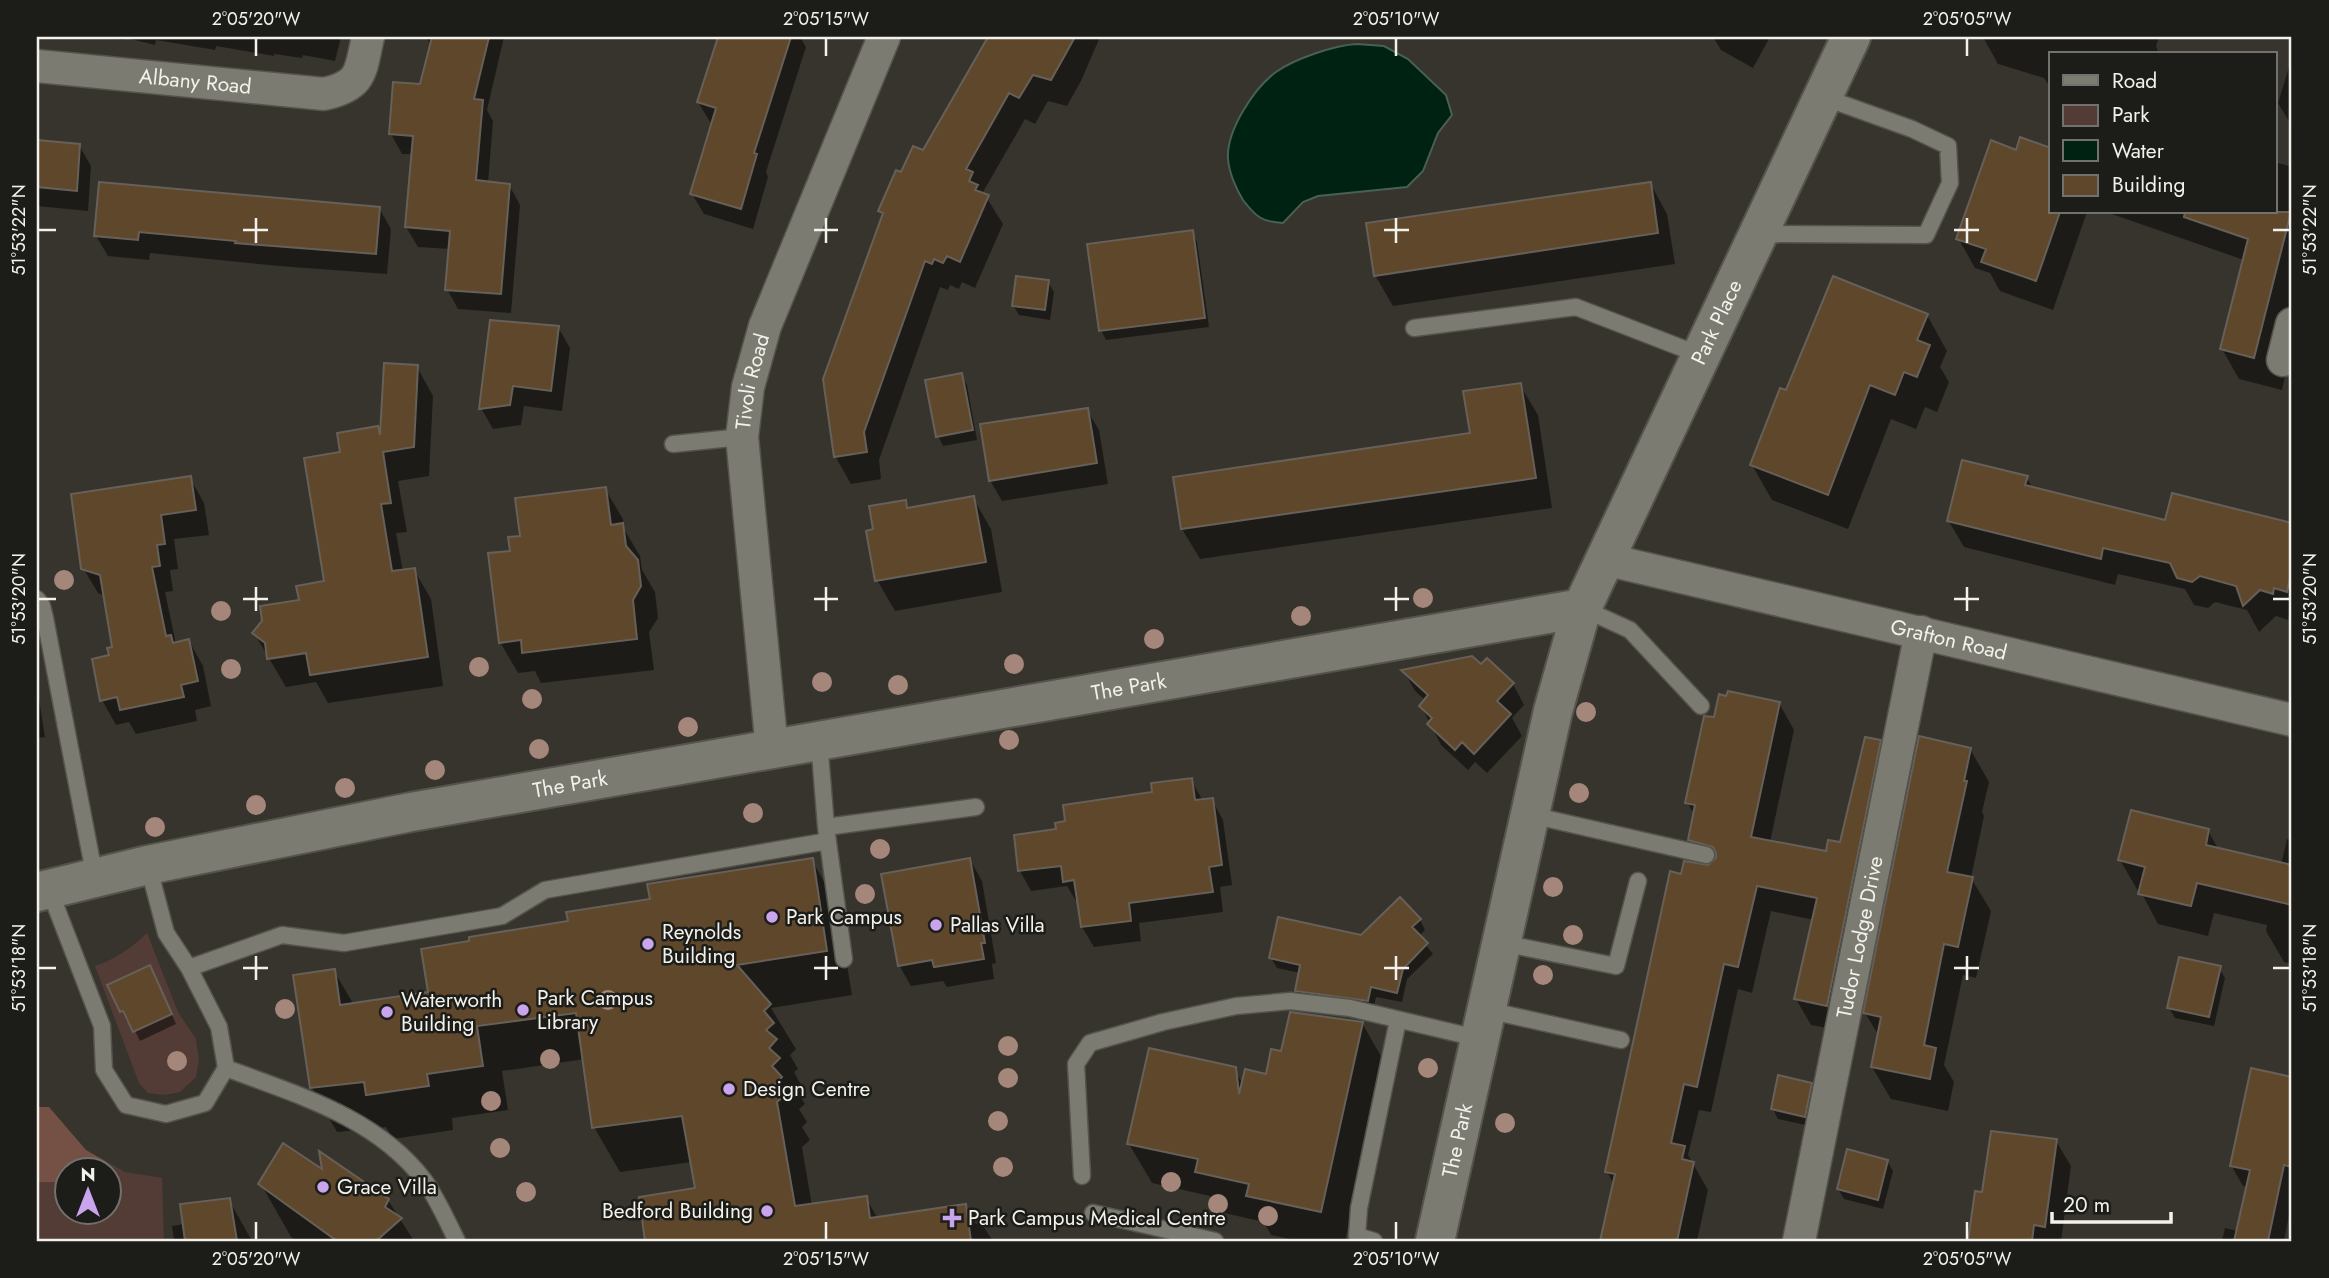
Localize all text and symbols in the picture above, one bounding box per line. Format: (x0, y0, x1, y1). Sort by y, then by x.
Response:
text: 2°05'20"W (212, 6, 300, 32)
text: 2°05'15"W (783, 6, 869, 32)
text: 2°05'10"W (1353, 6, 1439, 32)
text: 2°05'05"W (1923, 6, 2011, 32)
legend (2049, 52, 2276, 214)
street label: Albany Road (138, 61, 253, 102)
text: Road (2112, 66, 2157, 96)
text: Park (2112, 100, 2150, 130)
text: Water (2112, 136, 2165, 166)
text: Building (2112, 170, 2185, 200)
text: 51°53'22"N (6, 184, 32, 276)
text: 51°53'22"N (2297, 184, 2323, 276)
street label: Park Place (1684, 274, 1750, 370)
street label: Tivoli Road (728, 330, 777, 431)
text: 51°53'20"N (6, 553, 32, 645)
text: 51°53'20"N (2297, 553, 2323, 645)
street label: Grafton Road (1887, 612, 2010, 668)
street label: The Park (1089, 666, 1169, 708)
street label: The Park (530, 763, 611, 806)
street label: Tudor Lodge Drive (1829, 853, 1891, 1021)
place label: Park Campus (786, 902, 902, 932)
marker: Park Campus (764, 909, 780, 925)
place label: Pallas Villa (950, 910, 1045, 940)
place label: Reynolds Building (662, 917, 741, 971)
marker: Pallas Villa (928, 917, 944, 933)
text: 51°53'18"N (6, 924, 32, 1012)
text: 51°53'18"N (2297, 924, 2323, 1012)
marker: Reynolds Building (640, 936, 656, 952)
place label: Park Campus Library (537, 983, 653, 1037)
place label: Waterworth Building (401, 985, 502, 1039)
marker: Park Campus Library (515, 1002, 531, 1018)
marker: Waterworth Building (379, 1004, 395, 1020)
place label: Design Centre (743, 1074, 870, 1104)
marker: Design Centre (721, 1081, 737, 1097)
street label: The Park (1435, 1100, 1480, 1181)
north arrow (52, 1156, 122, 1226)
text: N (80, 1161, 96, 1188)
place label: Grace Villa (337, 1172, 437, 1202)
marker: Grace Villa (315, 1179, 331, 1195)
scale bar (2052, 1180, 2172, 1224)
text: 20 m (2063, 1190, 2110, 1220)
place label: Bedford Building (602, 1196, 753, 1226)
marker: Bedford Building (759, 1203, 775, 1219)
place label: Park Campus Medical Centre (968, 1203, 1226, 1233)
marker: Park Campus Medical Centre (942, 1208, 962, 1228)
text: 2°05'20"W (212, 1246, 300, 1272)
text: 2°05'15"W (783, 1246, 869, 1272)
text: 2°05'10"W (1353, 1246, 1439, 1272)
text: 2°05'05"W (1923, 1246, 2011, 1272)

